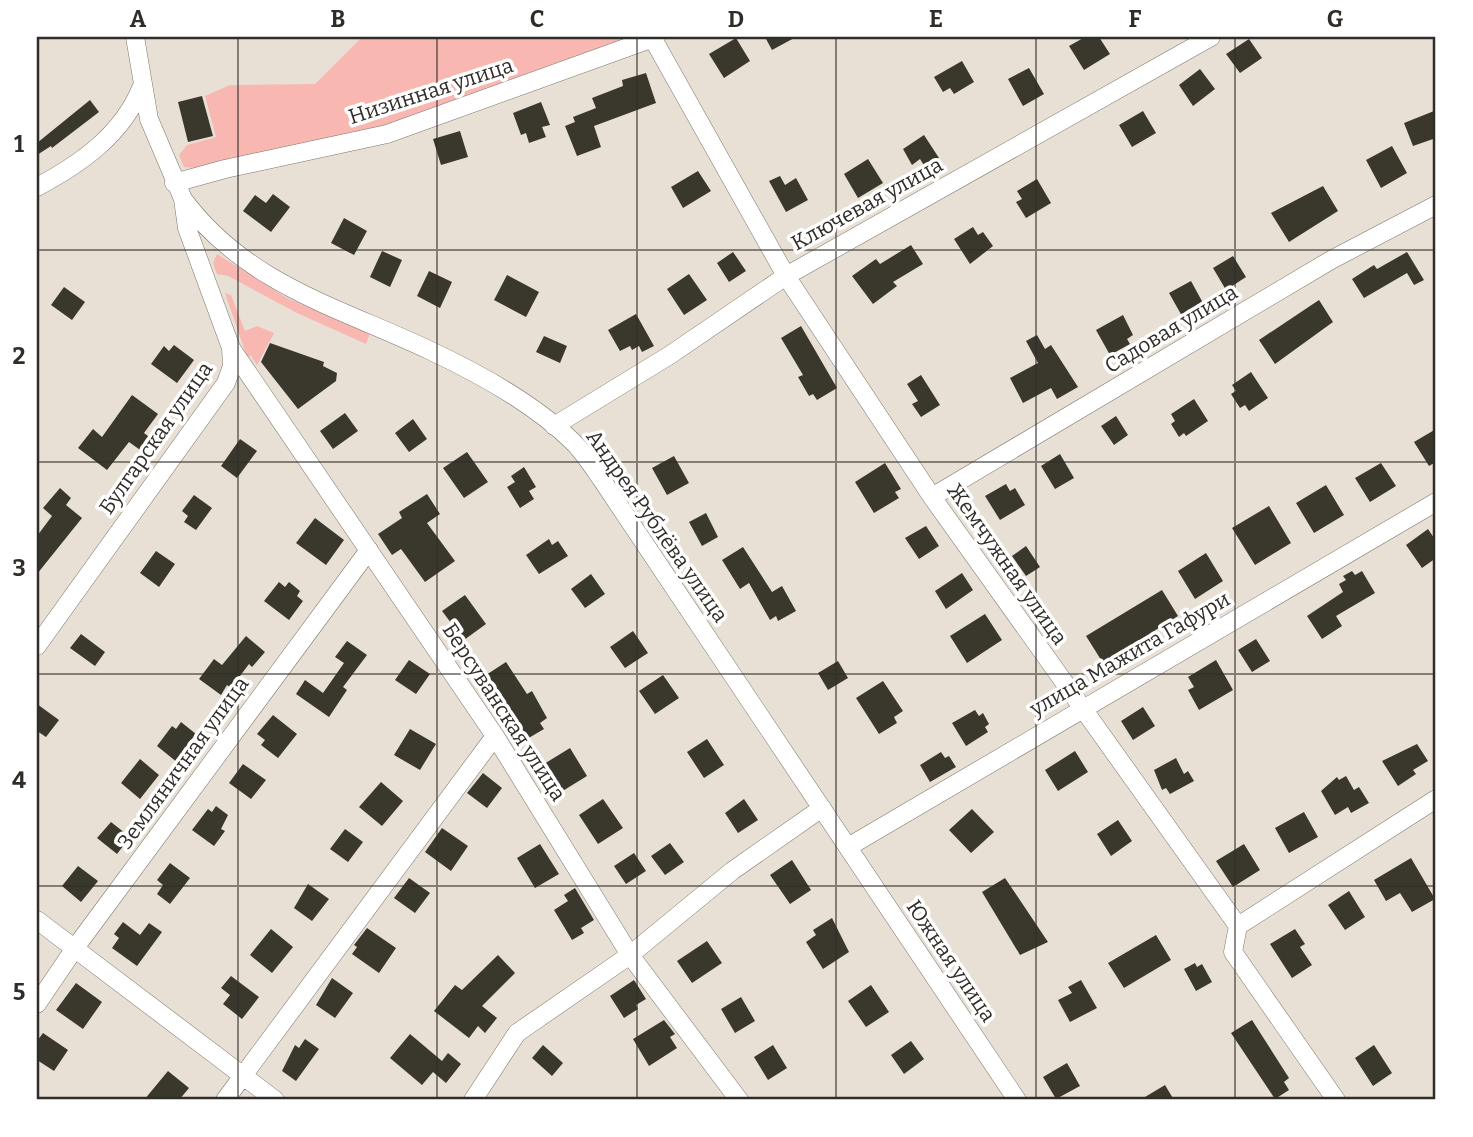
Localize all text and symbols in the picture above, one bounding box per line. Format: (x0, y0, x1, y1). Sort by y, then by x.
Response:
text: A (130, 5, 147, 33)
text: B (331, 5, 345, 33)
text: C (530, 5, 544, 33)
text: D (728, 5, 744, 33)
text: E (929, 5, 943, 33)
text: F (1129, 5, 1142, 33)
text: G (1327, 5, 1344, 33)
street label: Низинная улица (345, 52, 517, 130)
text: 1 (14, 130, 24, 158)
street label: Ключевая улица (787, 151, 948, 256)
street label: Садовая улица (1100, 279, 1243, 379)
text: 2 (13, 342, 26, 370)
street label: Булгарская улица (94, 356, 219, 519)
street label: Андрея Рублёва улица (581, 425, 734, 628)
street label: Жемчужная улица (941, 478, 1073, 650)
text: 3 (12, 554, 26, 582)
street label: улица Мажита Гафури (1025, 586, 1235, 722)
street label: Берсуванская улица (437, 618, 572, 806)
street label: Земляничная улица (112, 671, 255, 854)
text: 4 (12, 766, 26, 794)
street label: Южная улица (901, 895, 1002, 1027)
text: 5 (13, 978, 25, 1006)

